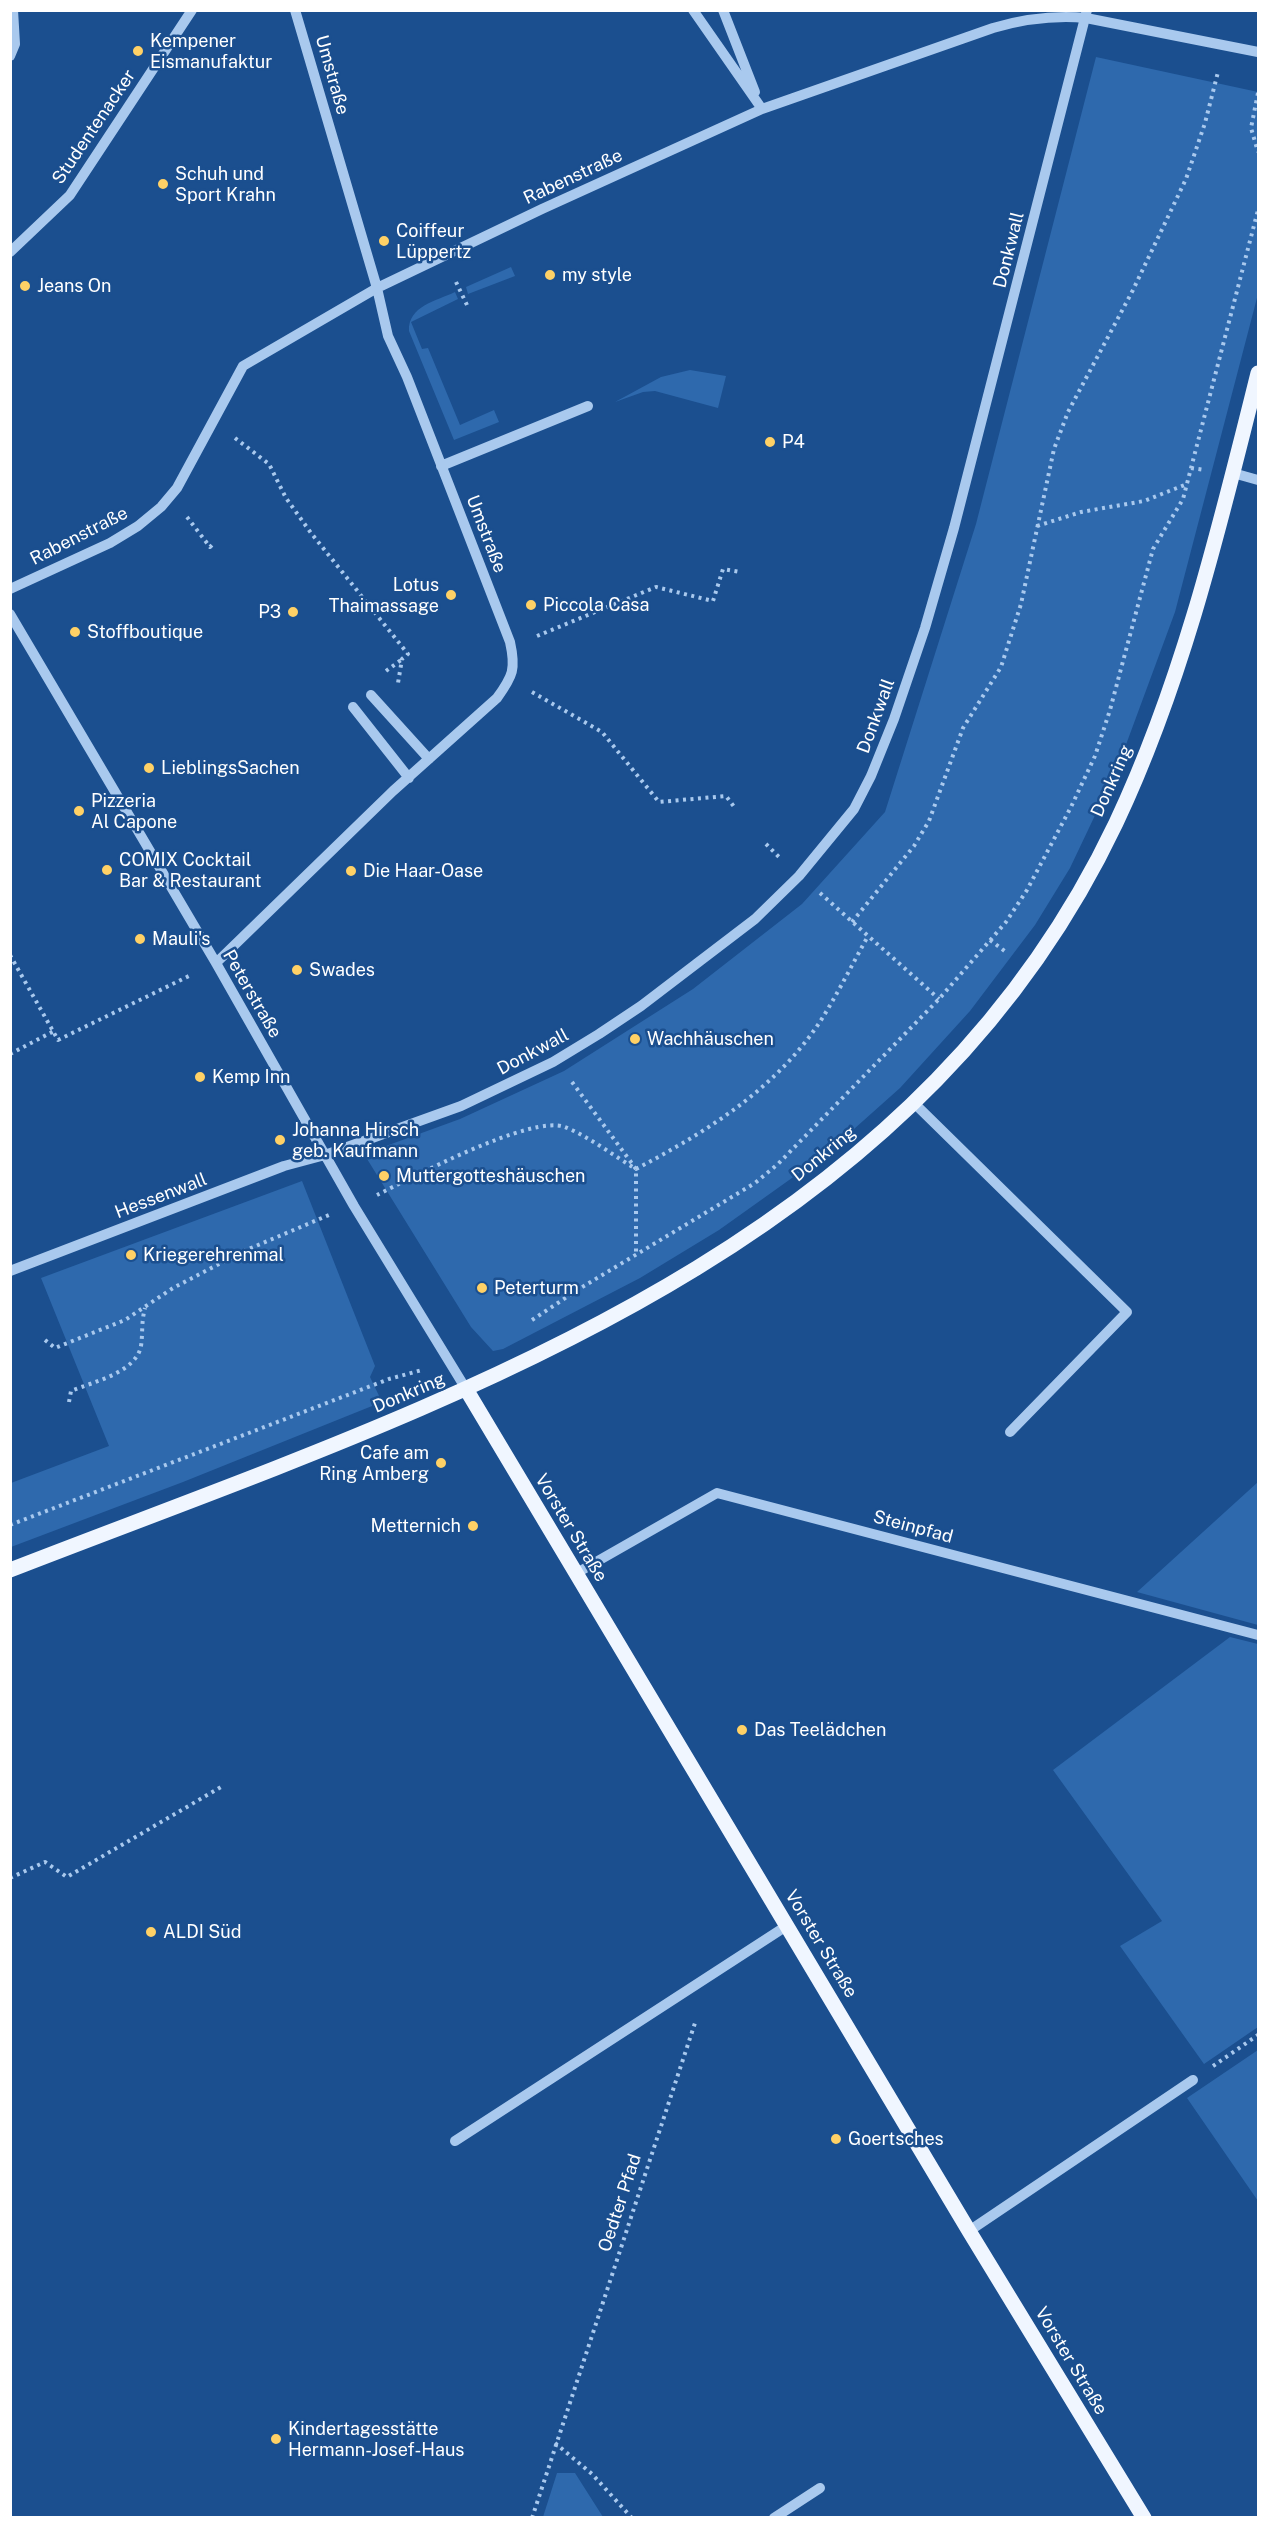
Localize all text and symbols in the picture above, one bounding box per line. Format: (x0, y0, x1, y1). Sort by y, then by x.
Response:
place label: Kempener Eismanufaktur (150, 30, 272, 72)
street label: Umstraße (310, 33, 354, 117)
marker: Kempener Eismanufaktur (131, 44, 145, 58)
street label: Studentenacker (48, 65, 140, 189)
street label: Rabenstraße (520, 145, 626, 209)
place label: Schuh und Sport Krahn (175, 163, 276, 206)
marker: Schuh und Sport Krahn (156, 177, 170, 191)
street label: Donkwall (989, 210, 1029, 290)
place label: Coiffeur Lüppertz (396, 220, 471, 262)
marker: Coiffeur Lüppertz (377, 234, 391, 248)
place label: my style (562, 264, 632, 286)
marker: my style (543, 268, 557, 282)
place label: Jeans On (37, 275, 111, 297)
marker: Jeans On (18, 279, 32, 293)
place label: P4 (782, 431, 805, 453)
marker: P4 (763, 435, 777, 449)
street label: Umstraße (461, 492, 511, 576)
street label: Rabenstraße (27, 502, 131, 570)
place label: Lotus Thaimassage (329, 574, 439, 616)
marker: Lotus Thaimassage (444, 588, 458, 602)
place label: Piccola Casa (543, 594, 649, 616)
marker: Piccola Casa (524, 598, 538, 612)
place label: P3 (258, 601, 281, 623)
marker: P3 (286, 605, 300, 619)
place label: Stoffboutique (87, 621, 203, 643)
marker: Stoffboutique (68, 625, 82, 639)
street label: Donkwall (853, 676, 899, 756)
street label: Donkring (1087, 742, 1137, 820)
place label: LieblingsSachen (161, 757, 300, 779)
marker: LieblingsSachen (142, 761, 156, 775)
place label: Pizzeria Al Capone (91, 790, 177, 832)
marker: Pizzeria Al Capone (72, 804, 86, 818)
place label: COMIX Cocktail Bar & Restaurant (119, 849, 262, 892)
place label: Die Haar-Oase (363, 860, 483, 882)
marker: COMIX Cocktail Bar & Restaurant (100, 863, 114, 877)
marker: Die Haar-Oase (344, 864, 358, 878)
place label: Mauli's (152, 928, 210, 950)
marker: Mauli's (133, 932, 147, 946)
street label: Peterstraße (218, 946, 286, 1042)
place label: Swades (309, 959, 375, 981)
marker: Swades (290, 963, 304, 977)
street label: Donkwall (494, 1024, 572, 1080)
place label: Wachhäuschen (647, 1028, 774, 1050)
marker: Wachhäuschen (628, 1032, 642, 1046)
place label: Kemp Inn (212, 1066, 290, 1088)
marker: Kemp Inn (193, 1070, 207, 1084)
place label: Johanna Hirsch geb. Kaufmann (292, 1119, 419, 1162)
street label: Donkring (788, 1122, 860, 1186)
marker: Johanna Hirsch geb. Kaufmann (273, 1133, 287, 1147)
place label: Muttergotteshäuschen (396, 1165, 585, 1187)
street label: Hessenwall (112, 1169, 210, 1223)
marker: Muttergotteshäuschen (377, 1169, 391, 1183)
place label: Kriegerehrenmal (143, 1244, 284, 1266)
marker: Kriegerehrenmal (124, 1248, 138, 1262)
place label: Peterturm (494, 1277, 579, 1299)
marker: Peterturm (475, 1281, 489, 1295)
street label: Donkring (370, 1368, 448, 1418)
place label: Cafe am Ring Amberg (319, 1442, 429, 1484)
marker: Cafe am Ring Amberg (434, 1456, 448, 1470)
street label: Vorster Straße (530, 1470, 612, 1586)
street label: Steinpfad (871, 1506, 955, 1548)
place label: Metternich (370, 1515, 461, 1537)
marker: Metternich (466, 1519, 480, 1533)
place label: Das Teelädchen (754, 1719, 886, 1741)
marker: Das Teelädchen (735, 1723, 749, 1737)
street label: Vorster Straße (780, 1886, 862, 2002)
place label: ALDI Süd (163, 1921, 241, 1943)
marker: ALDI Süd (144, 1925, 158, 1939)
place label: Goertsches (848, 2128, 944, 2150)
marker: Goertsches (829, 2132, 843, 2146)
street label: Oedter Pfad (594, 2151, 646, 2255)
street label: Vorster Straße (1030, 2303, 1112, 2419)
place label: Kindertagesstätte Hermann-Josef-Haus (288, 2418, 464, 2460)
marker: Kindertagesstätte Hermann-Josef-Haus (269, 2432, 283, 2446)

